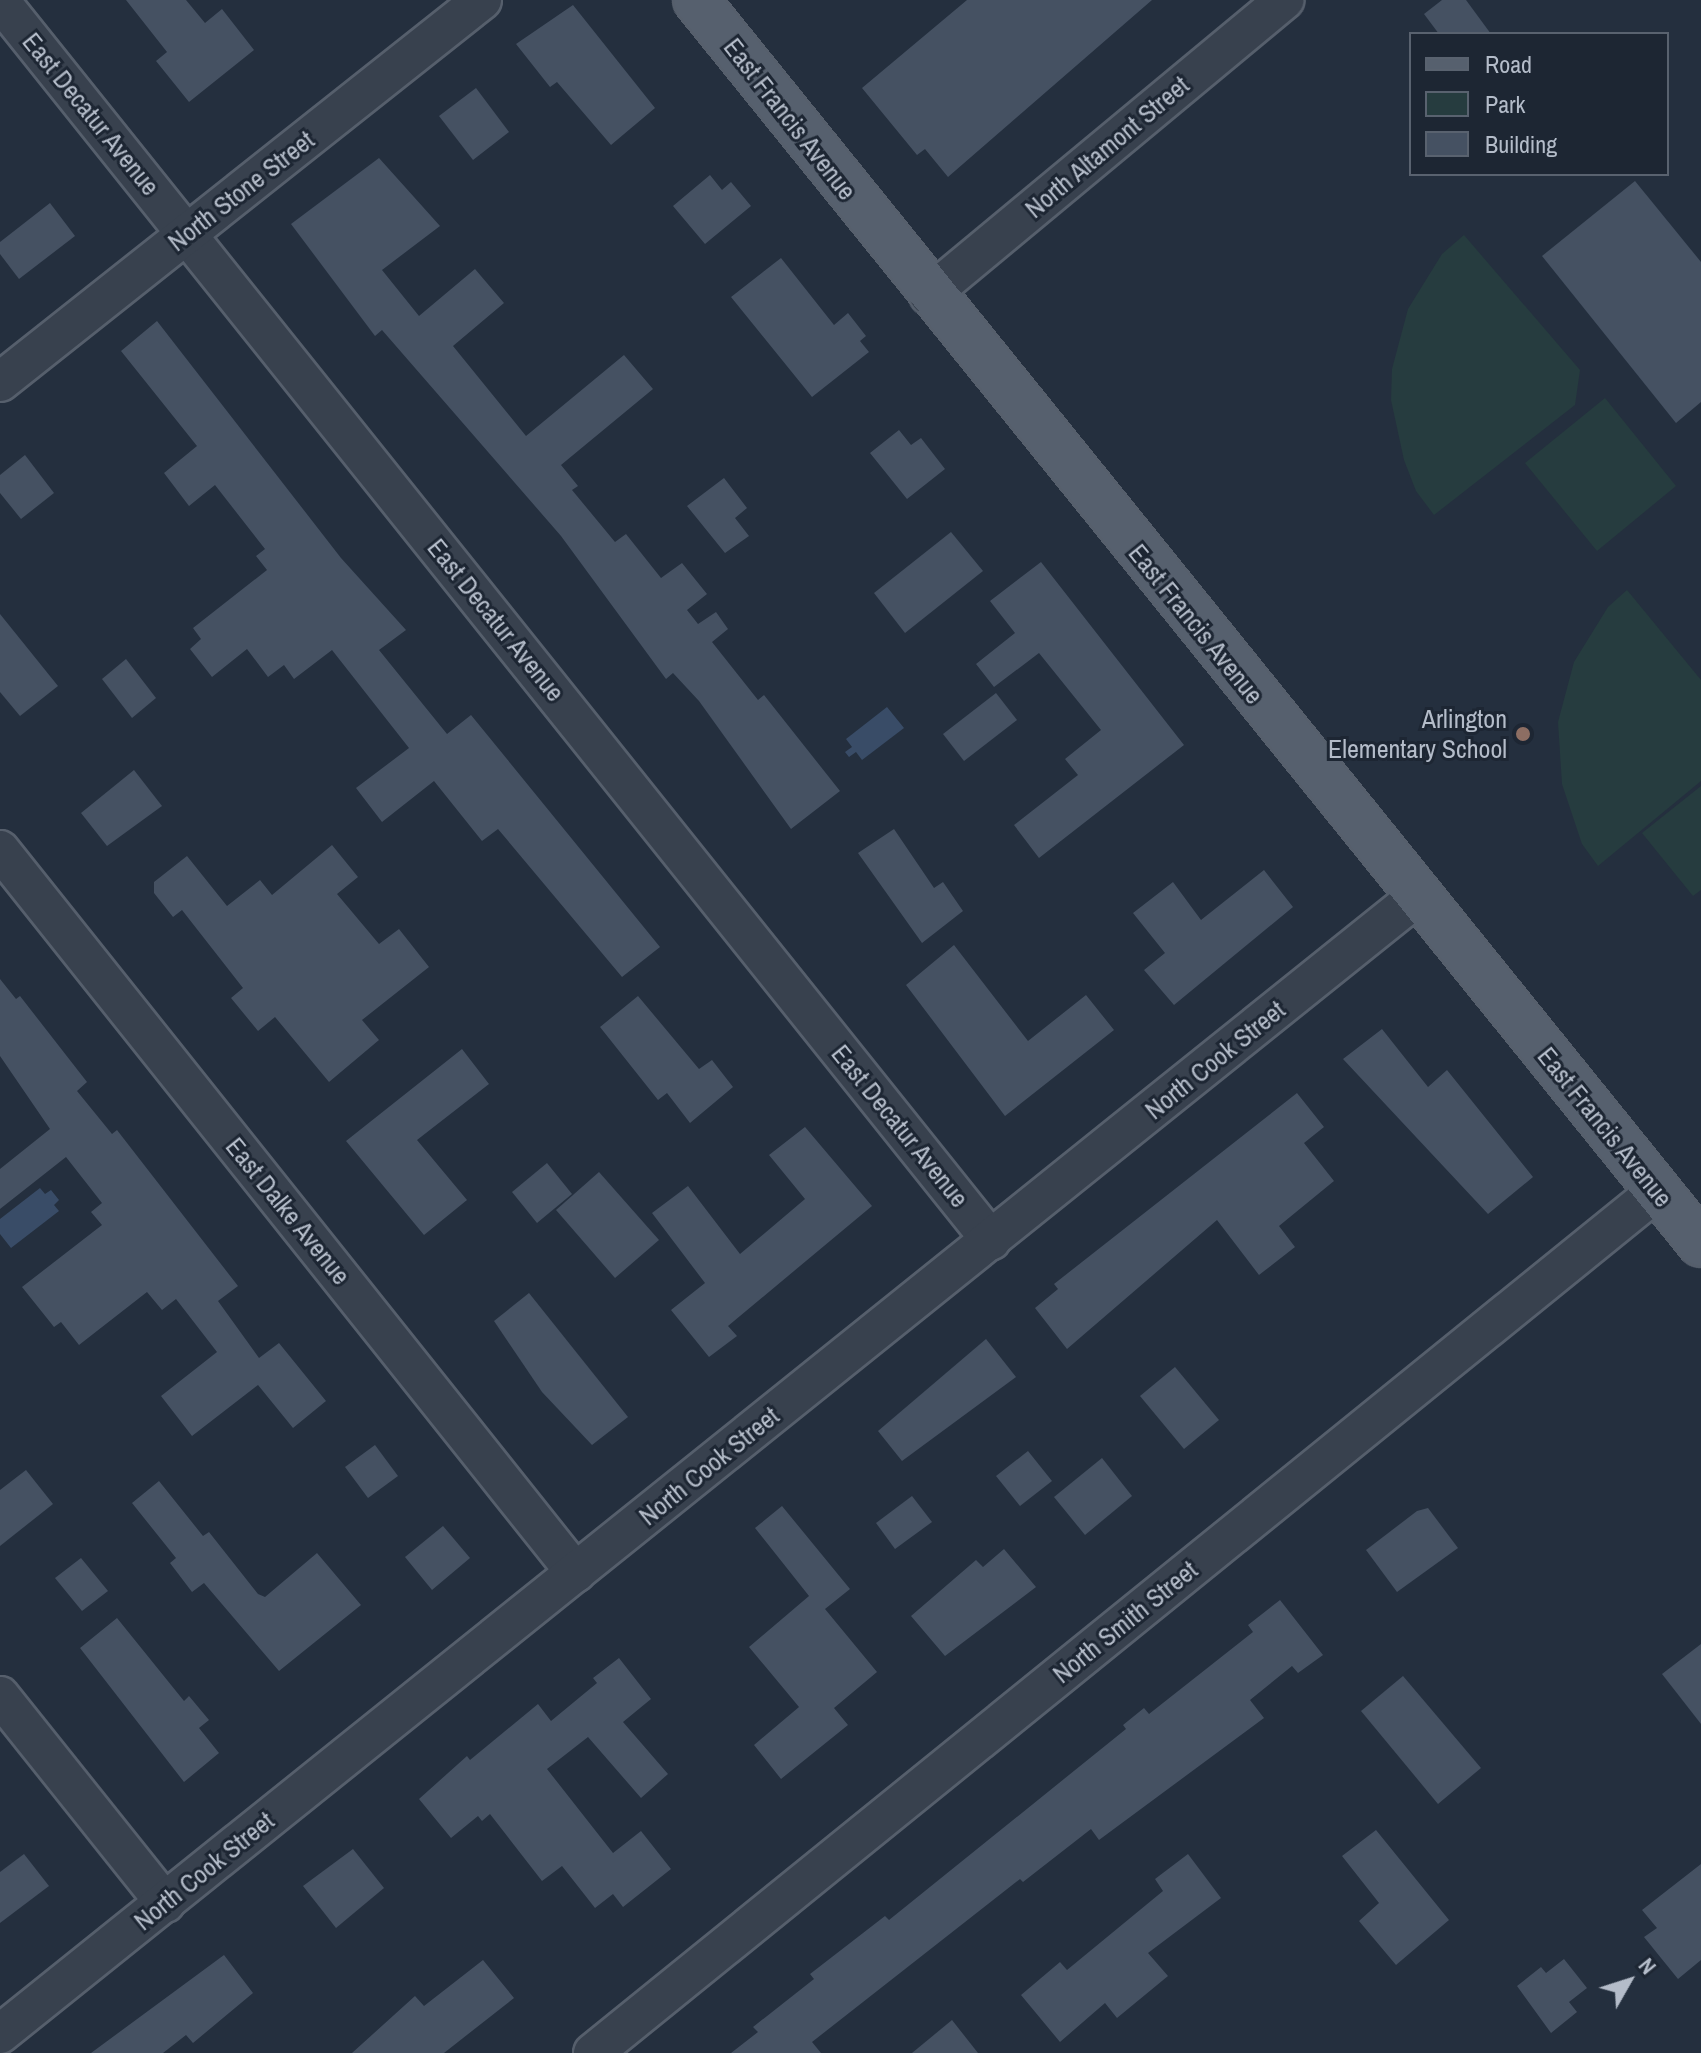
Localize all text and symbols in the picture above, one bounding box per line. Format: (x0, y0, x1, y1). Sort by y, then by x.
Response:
street label: East Decatur Avenue (16, 26, 166, 202)
street label: East Francis Avenue (717, 32, 863, 206)
legend (1409, 32, 1669, 176)
text: Road (1485, 48, 1532, 80)
street label: North Altamont Street (1018, 69, 1196, 225)
text: Park (1485, 88, 1525, 120)
street label: North Stone Street (162, 124, 320, 258)
text: Building (1485, 128, 1557, 160)
street label: East Decatur Avenue (421, 532, 571, 708)
street label: East Francis Avenue (1122, 537, 1270, 711)
place label: Arlington Elementary School (1328, 703, 1507, 764)
marker: Arlington Elementary School (1514, 725, 1532, 743)
street label: North Cook Street (1139, 994, 1291, 1126)
street label: East Decatur Avenue (825, 1038, 975, 1214)
street label: East Francis Avenue (1531, 1040, 1679, 1214)
street label: East Dalke Avenue (219, 1131, 357, 1291)
street label: North Cook Street (633, 1400, 785, 1532)
street label: North Smith Street (1047, 1554, 1203, 1690)
street label: North Cook Street (128, 1805, 280, 1937)
north arrow (1589, 1941, 1669, 2021)
text: N (1632, 1951, 1663, 1980)

